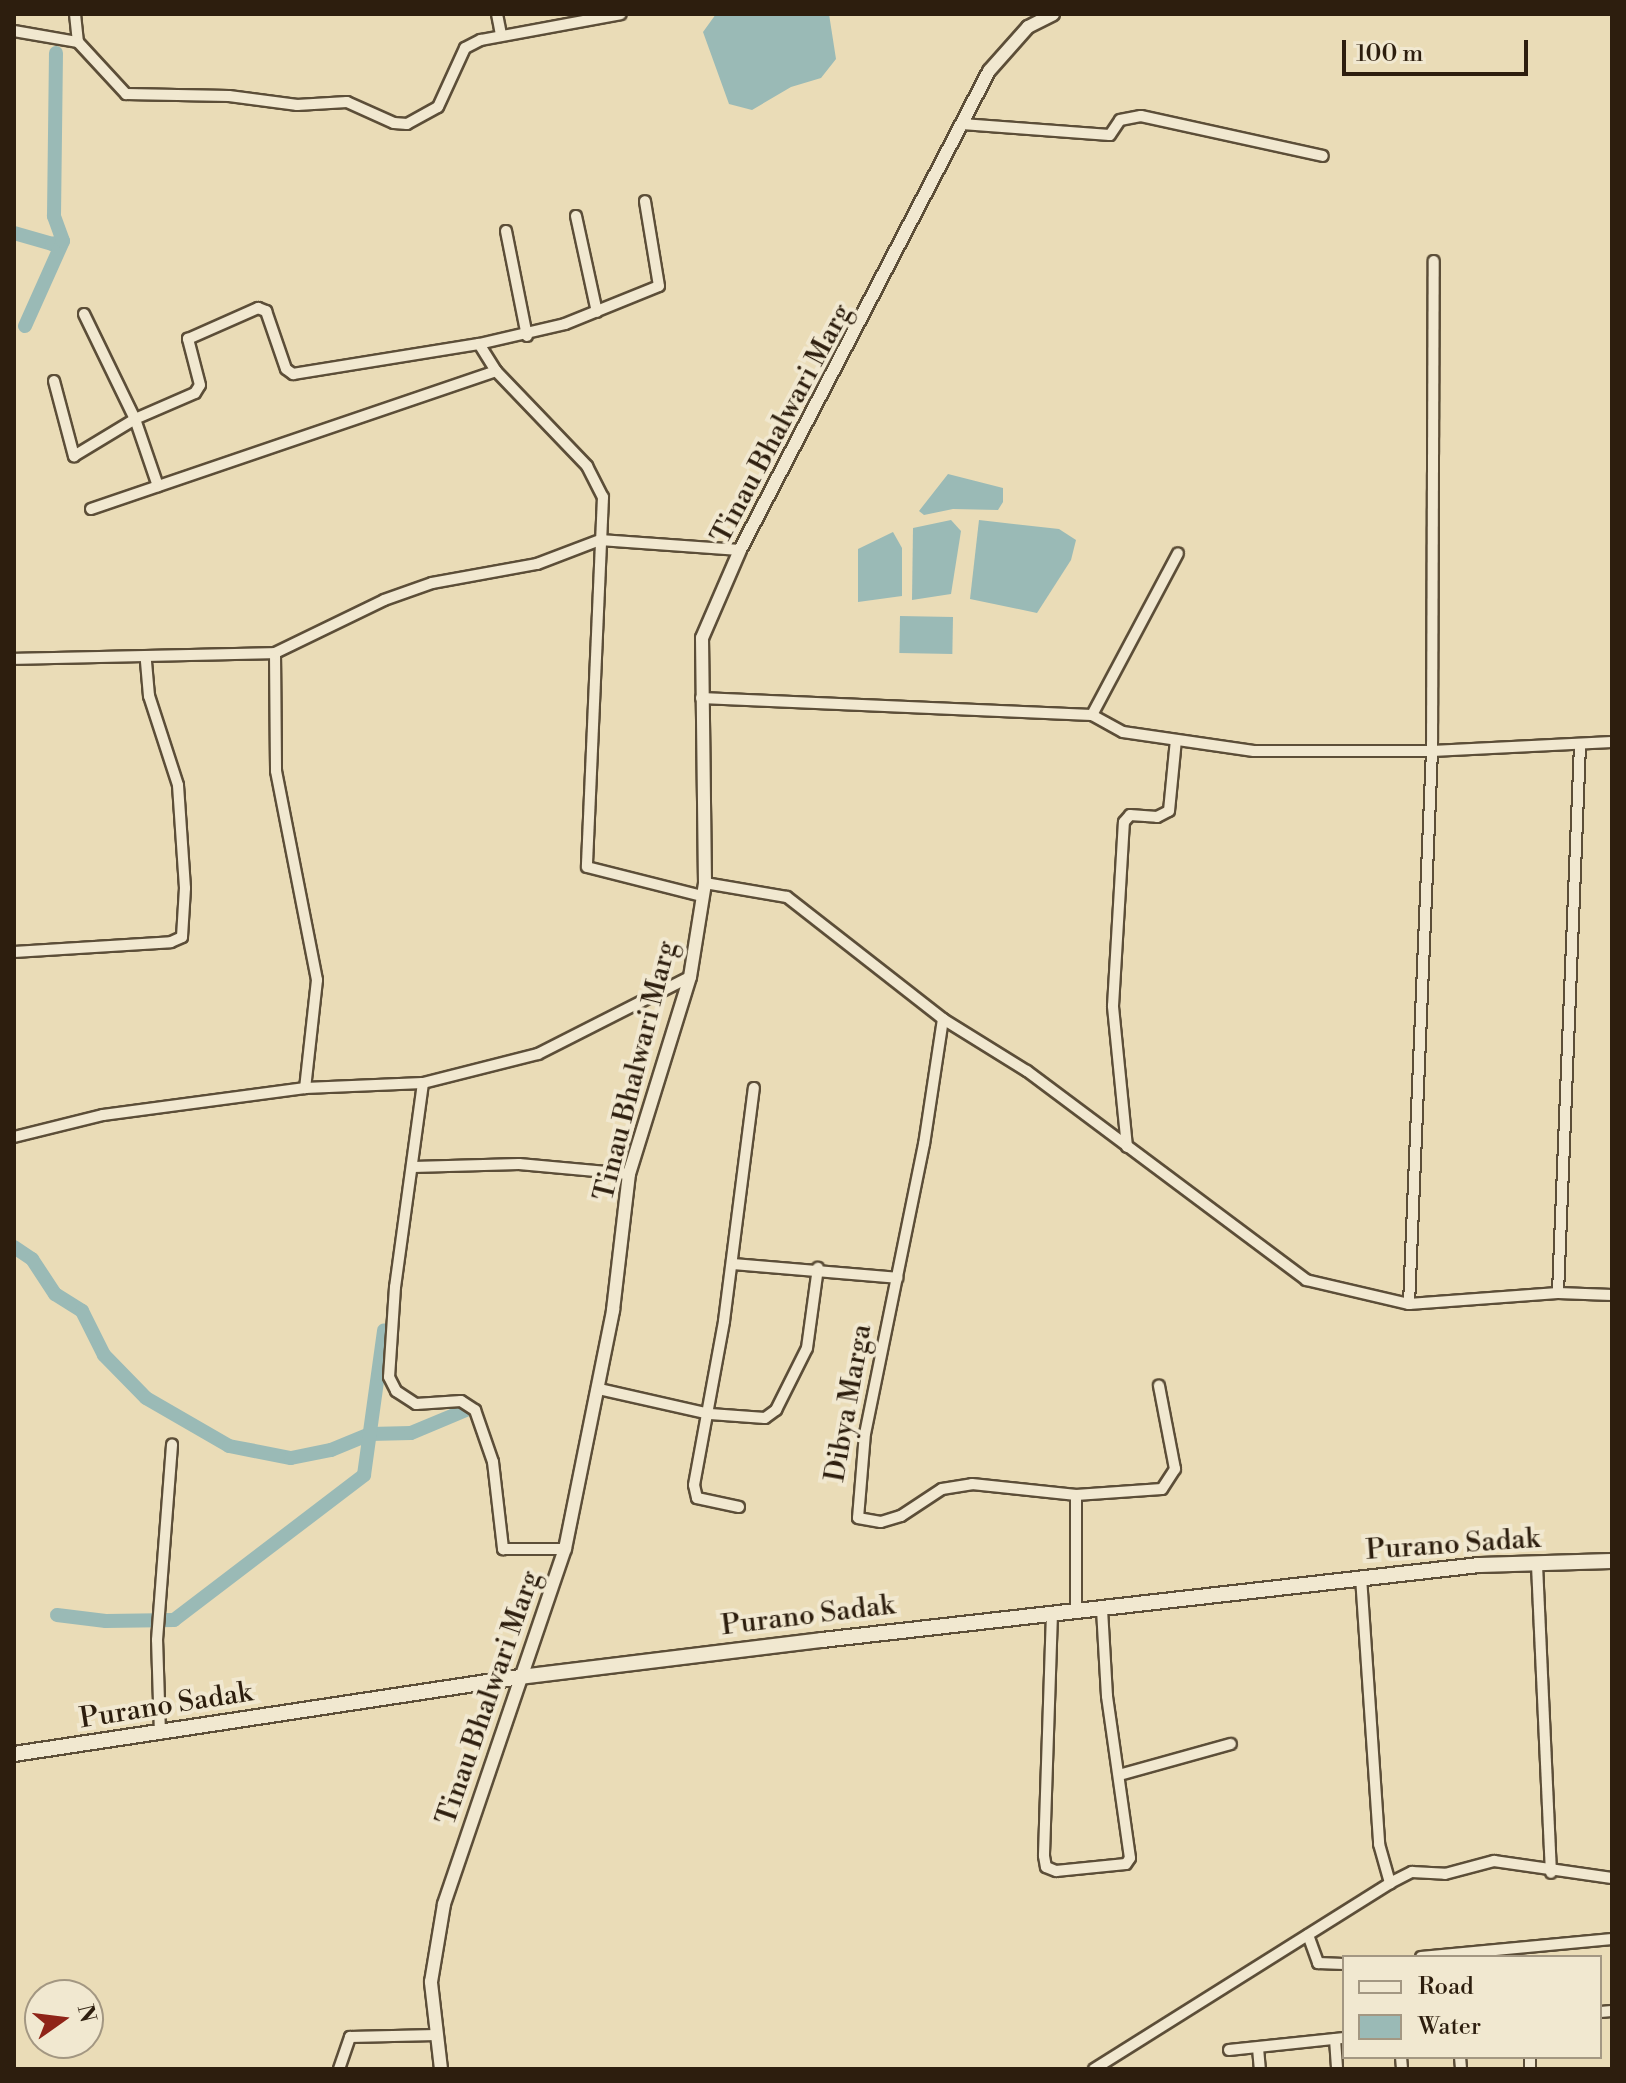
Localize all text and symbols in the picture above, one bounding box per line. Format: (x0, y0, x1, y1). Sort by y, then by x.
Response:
scale bar (1346, 24, 1532, 74)
text: 100 m (1356, 39, 1423, 69)
street label: Tinau Bhalwari Marg (705, 298, 859, 550)
street label: Tinau Bhalwari Marg (587, 938, 685, 1204)
street label: Dibya Marga (819, 1322, 879, 1484)
street label: Purano Sadak (1365, 1522, 1541, 1568)
street label: Tinau Bhalwari Marg (430, 1566, 548, 1830)
street label: Purano Sadak (719, 1589, 897, 1643)
street label: Purano Sadak (77, 1676, 255, 1736)
legend (1342, 1955, 1602, 2059)
text: Road (1418, 1972, 1474, 2002)
north arrow (24, 1979, 104, 2059)
text: N (71, 2002, 101, 2025)
text: Water (1418, 2012, 1481, 2042)

